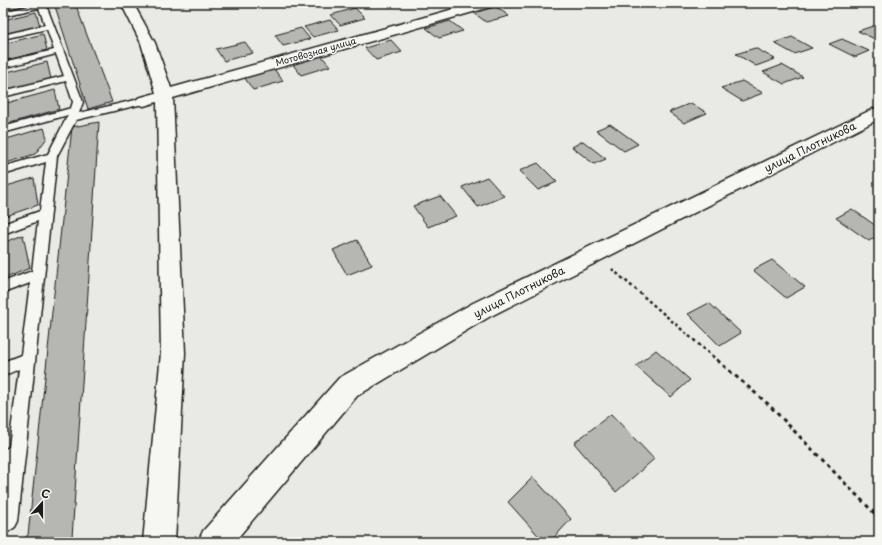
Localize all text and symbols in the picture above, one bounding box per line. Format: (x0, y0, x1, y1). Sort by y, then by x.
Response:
street label: Мотовозная улица (274, 33, 358, 69)
street label: улица Плотникова (761, 117, 859, 176)
street label: улица Плотникова (470, 261, 567, 322)
north arrow (22, 483, 62, 523)
text: С (39, 484, 53, 503)

